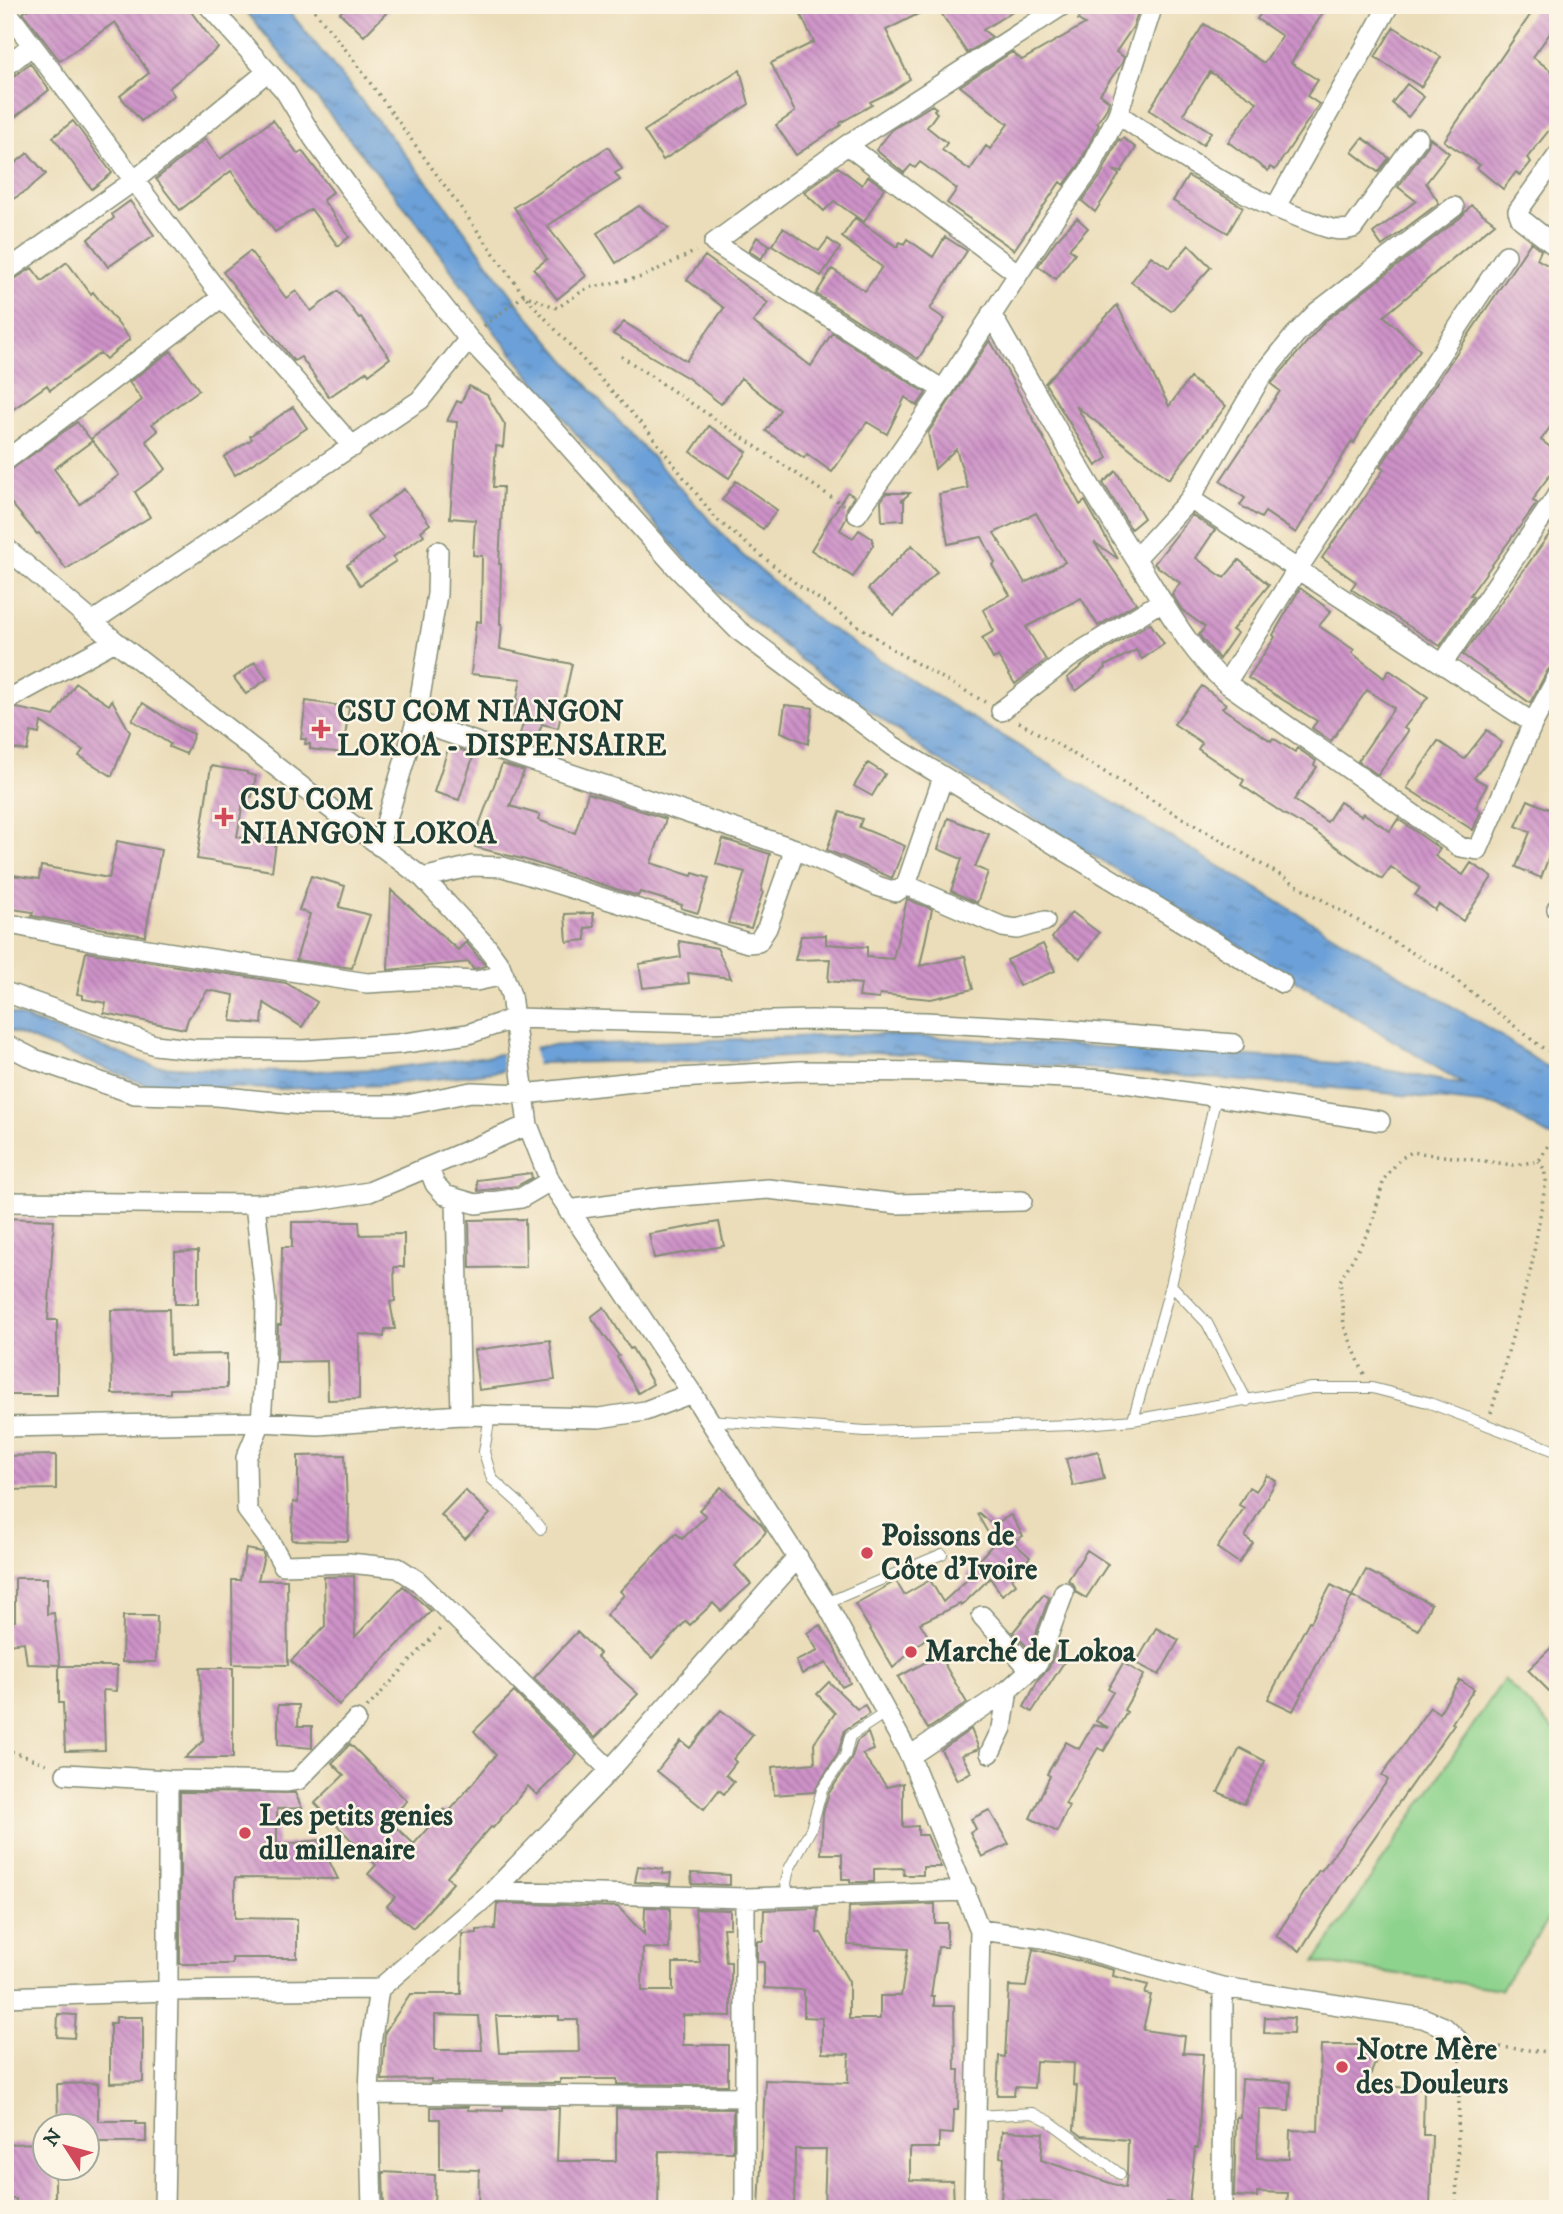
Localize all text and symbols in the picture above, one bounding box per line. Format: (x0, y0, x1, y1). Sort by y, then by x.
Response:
place label: CSU COM NIANGON LOKOA - DISPENSAIRE (337, 694, 667, 765)
marker: CSU COM NIANGON LOKOA - DISPENSAIRE (311, 719, 331, 739)
place label: CSU COM NIANGON LOKOA (240, 782, 497, 853)
marker: CSU COM NIANGON LOKOA (214, 807, 234, 827)
place label: Poissons de Côte d’Ivoire (881, 1518, 1038, 1589)
marker: Poissons de Côte d’Ivoire (859, 1545, 875, 1561)
place label: Marché de Lokoa (925, 1634, 1137, 1671)
marker: Marché de Lokoa (903, 1644, 919, 1660)
place label: Les petits genies du millenaire (259, 1798, 453, 1869)
marker: Les petits genies du millenaire (237, 1825, 253, 1841)
place label: Notre Mère des Douleurs (1356, 2032, 1508, 2103)
marker: Notre Mère des Douleurs (1334, 2059, 1350, 2075)
north arrow (32, 2112, 102, 2182)
text: N (40, 2124, 68, 2151)

